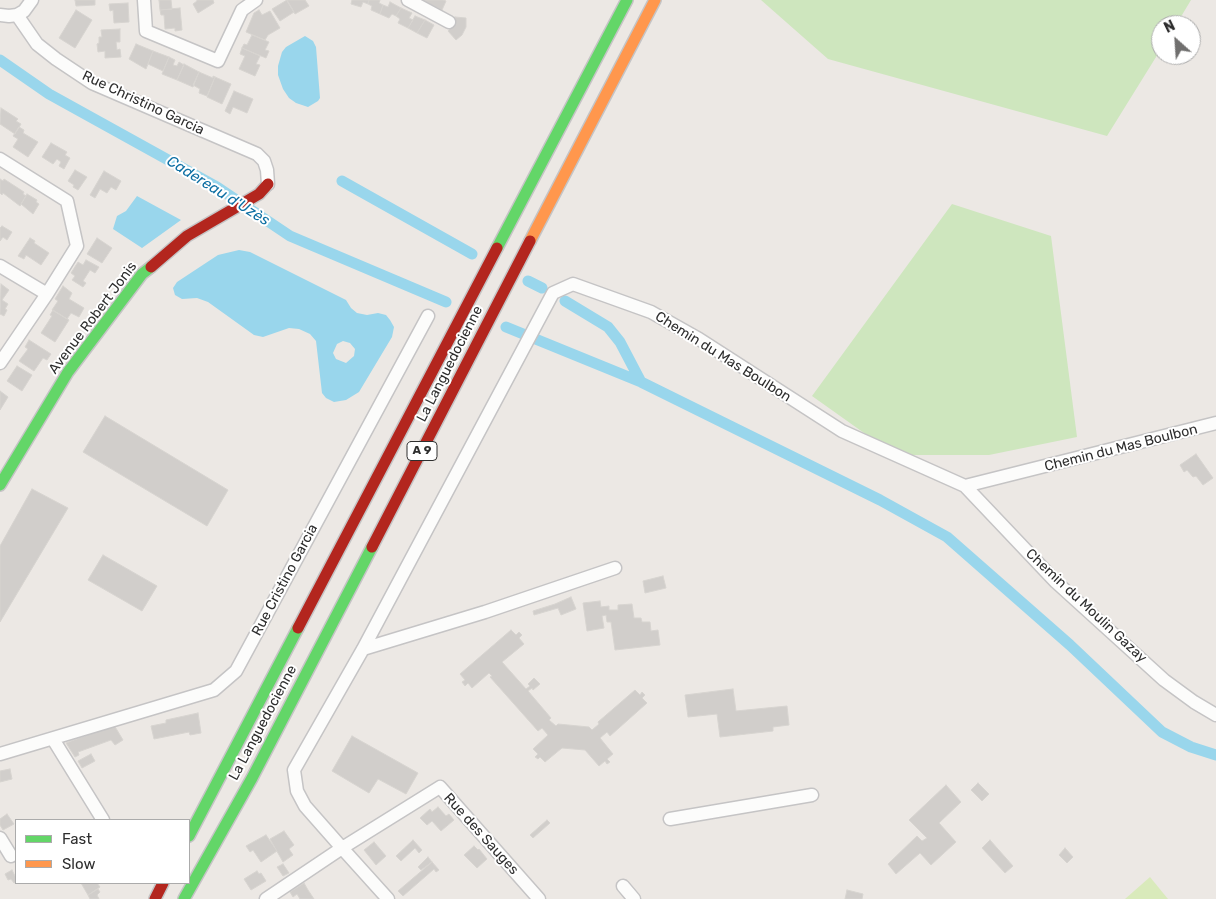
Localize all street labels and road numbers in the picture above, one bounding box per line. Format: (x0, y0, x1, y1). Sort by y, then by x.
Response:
street label: Rue Christino Garcia (79, 67, 207, 139)
street label: Avenue Robert Jonis (45, 259, 141, 377)
street label: La Languedocienne (413, 303, 487, 425)
street label: Chemin du Mas Boulbon (652, 308, 794, 406)
street label: Chemin du Mas Boulbon (1043, 421, 1199, 475)
road number: A 9 (407, 442, 437, 461)
street label: Rue Cristino Garcia (248, 521, 322, 639)
street label: Chemin du Moulin Gazay (1022, 545, 1150, 667)
street label: La Languedocienne (226, 663, 300, 783)
street label: Rue des Sauges (440, 790, 522, 878)

